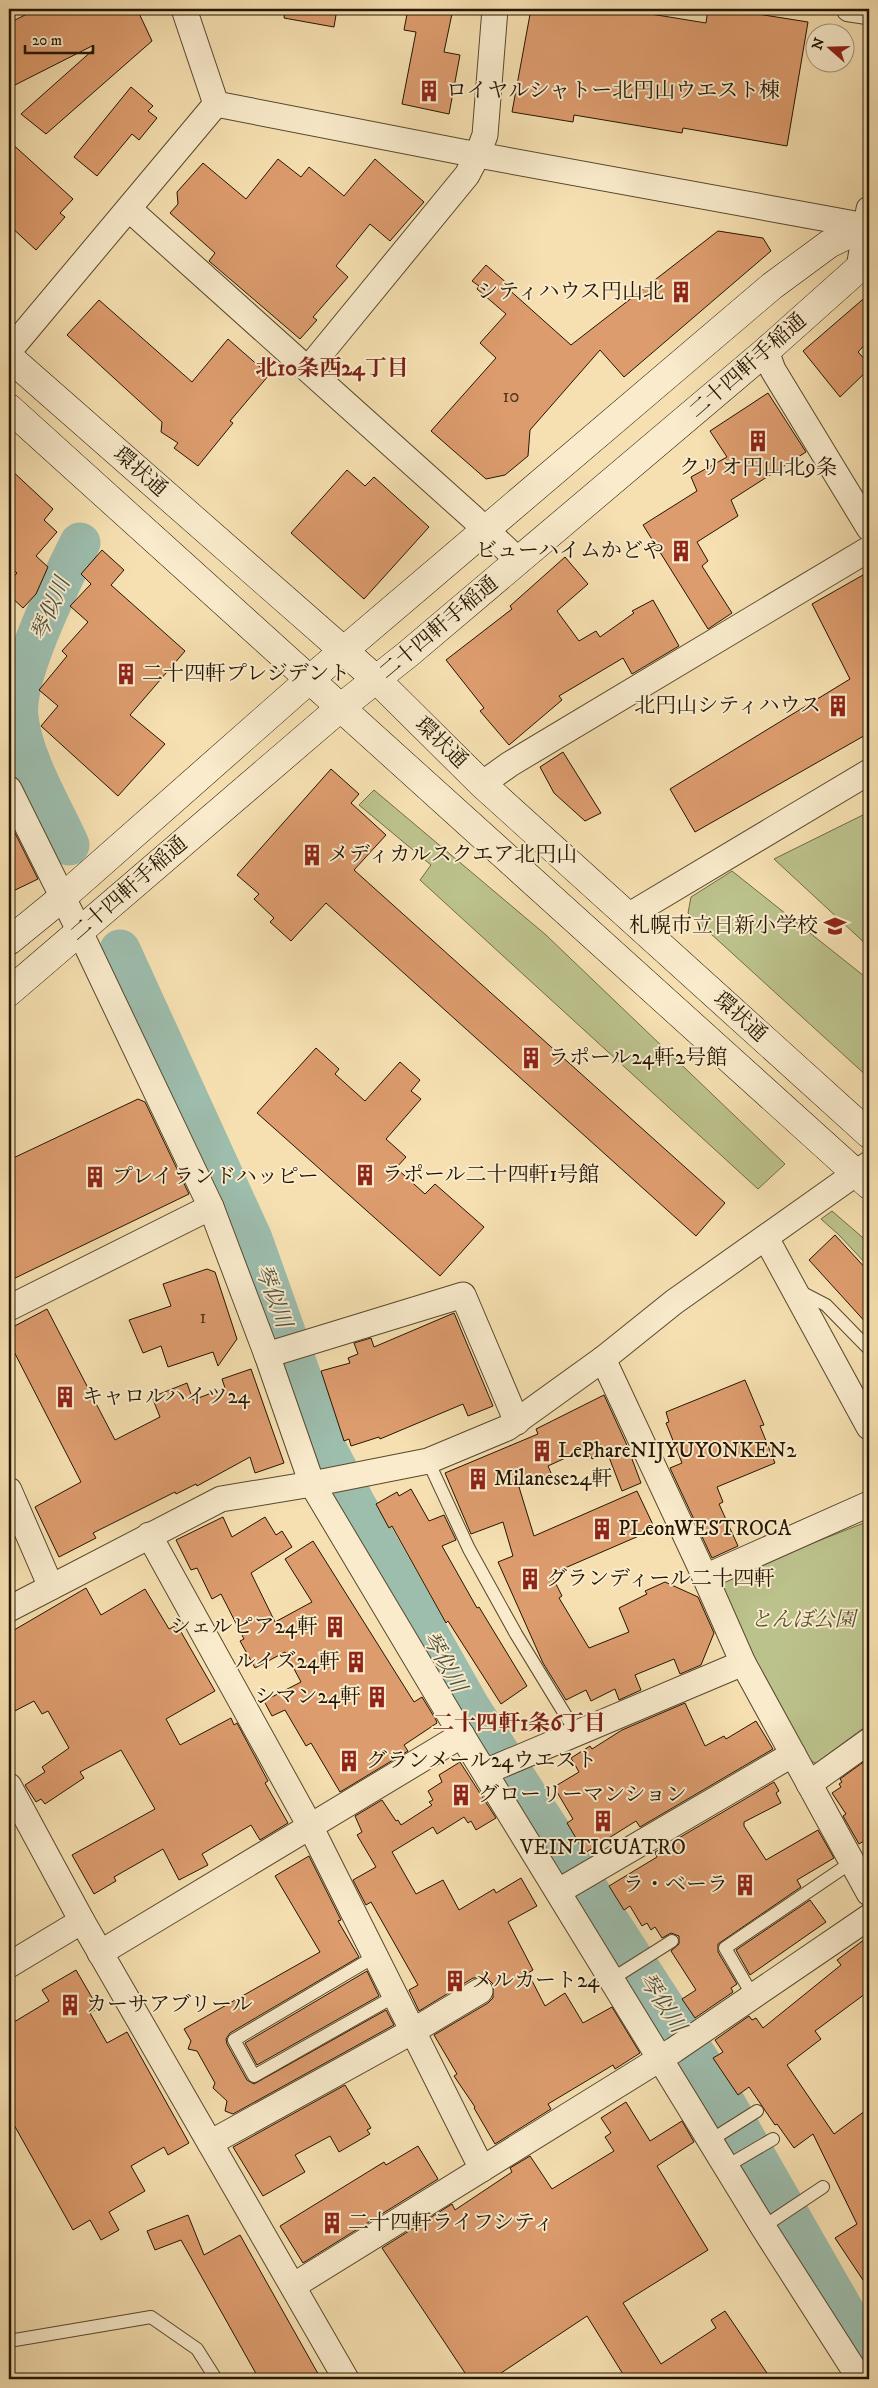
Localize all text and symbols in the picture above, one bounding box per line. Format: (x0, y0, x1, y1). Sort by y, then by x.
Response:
scale bar (25, 22, 92, 54)
north arrow (806, 22, 856, 72)
text: 20 m (32, 31, 62, 50)
text: N (808, 35, 829, 52)
building icon: ロイヤルシャトー北円山ウエスト棟 (416, 78, 442, 104)
place label: ロイヤルシャトー北円山ウエスト棟 (446, 78, 780, 104)
place label: シティハウス円山北 (477, 279, 664, 305)
building icon: シティハウス円山北 (668, 279, 694, 305)
street label: 二十四軒手稲通 (684, 308, 812, 424)
district label: 北10条西24丁目 (255, 355, 409, 382)
house number: 10 (502, 385, 520, 408)
building icon: クリオ円山北9条 (745, 428, 771, 454)
street label: 環状通 (108, 442, 172, 502)
place label: クリオ円山北9条 (679, 455, 837, 481)
place label: ビューハイムかどや (476, 538, 664, 564)
building icon: ビューハイムかどや (668, 538, 694, 564)
street label: 二十四軒手稲通 (374, 571, 504, 685)
water label: 琴似川 (26, 572, 77, 645)
building icon: 二十四軒プレジデント (113, 661, 139, 687)
place label: 二十四軒プレジデント (142, 661, 350, 687)
place label: 北円山シティハウス (634, 693, 821, 719)
building icon: 北円山シティハウス (825, 693, 851, 719)
street label: 環状通 (409, 712, 473, 774)
street label: 二十四軒手稲通 (65, 831, 193, 947)
building icon: メディカルスクエア北円山 (299, 842, 325, 868)
place label: メディカルスクエア北円山 (328, 842, 577, 868)
place label: 札幌市立日新小学校 (629, 913, 818, 939)
school or university icon: 札幌市立日新小学校 (822, 913, 848, 939)
street label: 環状通 (708, 986, 772, 1048)
building icon: ラポール24軒2号館 (518, 1045, 544, 1071)
place label: ラポール24軒2号館 (548, 1045, 727, 1071)
building icon: ラポール二十四軒1号館 (352, 1162, 378, 1188)
place label: ラポール二十四軒1号館 (382, 1162, 599, 1188)
building icon: プレイランドハッピー (82, 1164, 108, 1190)
place label: プレイランドハッピー (112, 1164, 319, 1190)
water label: 琴似川 (249, 1260, 298, 1333)
house number: 1 (200, 1306, 207, 1329)
building icon: キャロルハイツ24 (52, 1384, 78, 1410)
place label: キャロルハイツ24 (82, 1384, 251, 1410)
building icon: LePhareNIJYUYONKEN2 (529, 1438, 555, 1464)
place label: LePhareNIJYUYONKEN2 (558, 1438, 797, 1464)
building icon: Milanese24軒 (465, 1466, 491, 1492)
place label: Milanese24軒 (494, 1466, 613, 1492)
building icon: PLeonWESTROCA (589, 1516, 615, 1542)
place label: PLeonWESTROCA (618, 1516, 792, 1542)
building icon: グランディール二十四軒 (517, 1566, 543, 1592)
place label: グランディール二十四軒 (546, 1566, 775, 1592)
park label: とんぼ公園 (751, 1607, 858, 1633)
place label: シェルピア24軒 (170, 1614, 318, 1640)
building icon: シェルピア24軒 (322, 1614, 348, 1640)
water label: 琴似川 (416, 1627, 473, 1699)
place label: ルイズ24軒 (235, 1649, 340, 1675)
building icon: ルイズ24軒 (343, 1649, 369, 1675)
place label: シマン24軒 (255, 1684, 361, 1710)
building icon: シマン24軒 (364, 1684, 390, 1710)
district label: 二十四軒1条6丁目 (432, 1710, 606, 1737)
building icon: グランメール24ウエスト (336, 1748, 362, 1774)
place label: グランメール24ウエスト (366, 1748, 597, 1774)
building icon: グローリーマンション (448, 1782, 474, 1808)
place label: グローリーマンション (478, 1782, 687, 1808)
building icon: VEINTICUATRO (590, 1808, 616, 1834)
place label: VEINTICUATRO (519, 1835, 686, 1861)
place label: ラ・ベーラ (623, 1872, 728, 1898)
building icon: ラ・ベーラ (732, 1872, 758, 1898)
building icon: メルカート24 (442, 1968, 468, 1994)
place label: メルカート24 (472, 1968, 600, 1994)
water label: 琴似川 (633, 1968, 692, 2040)
building icon: カーサアブリール (57, 1992, 83, 2018)
place label: カーサアブリール (86, 1992, 253, 2018)
building icon: 二十四軒ライフシティ (319, 2210, 345, 2236)
place label: 二十四軒ライフシティ (348, 2210, 554, 2236)

